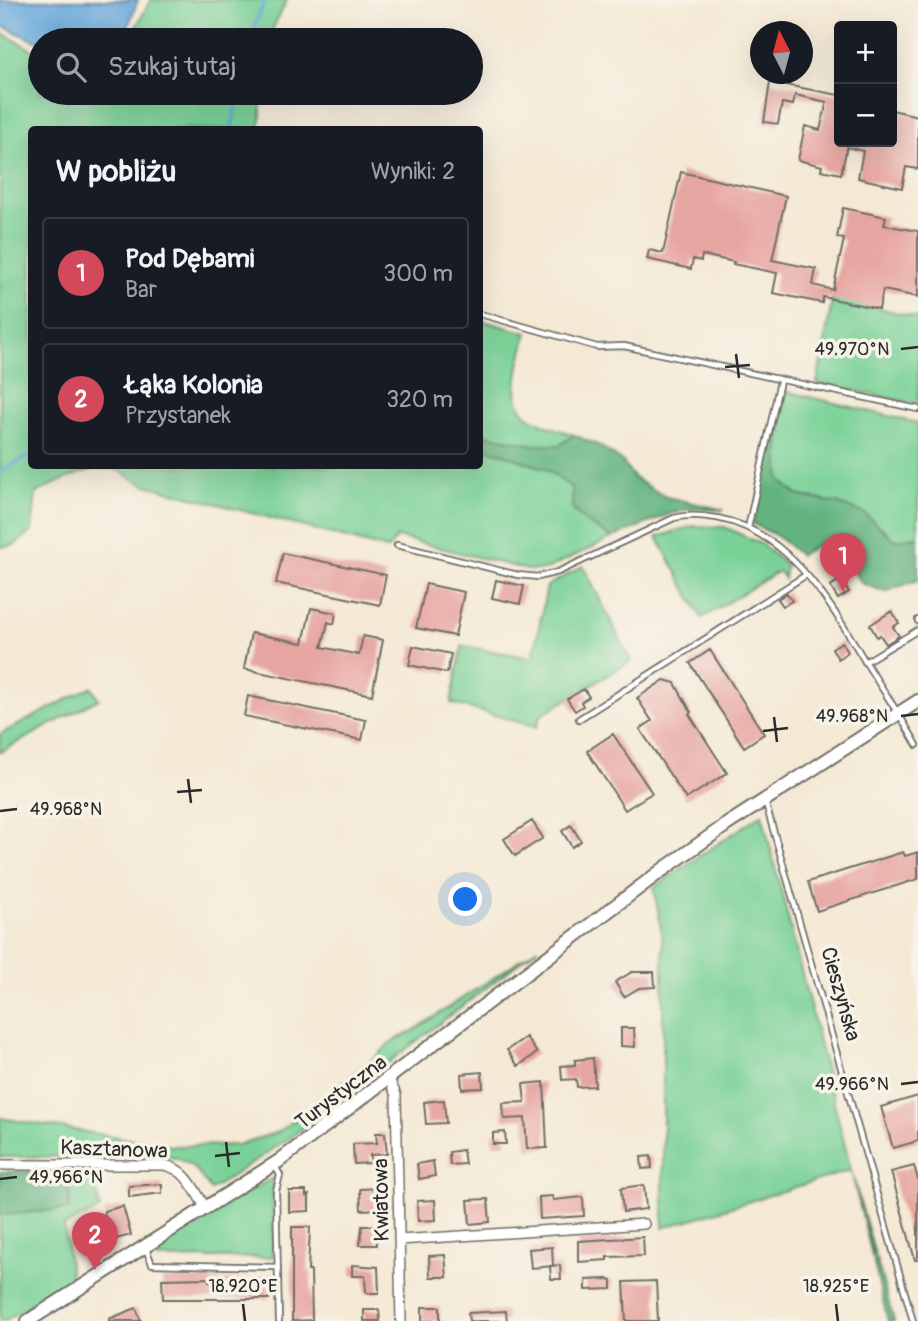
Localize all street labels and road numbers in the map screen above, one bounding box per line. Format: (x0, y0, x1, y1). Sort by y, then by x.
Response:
street label: Cieszyńska (814, 944, 867, 1044)
street label: Turystyczna (290, 1049, 393, 1136)
street label: Kasztanowa (60, 1134, 168, 1165)
street label: Kwiatowa (367, 1158, 396, 1242)

